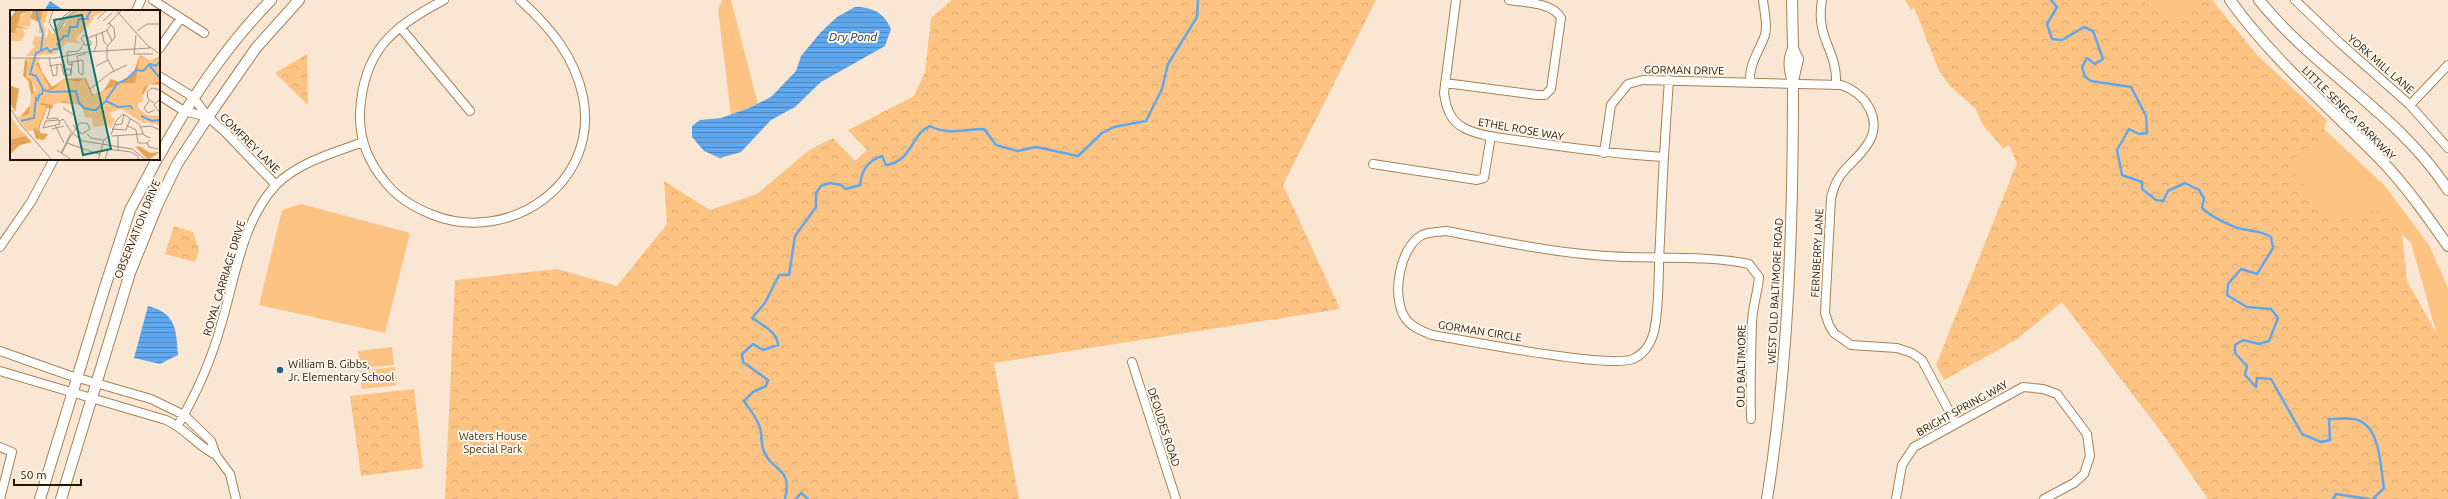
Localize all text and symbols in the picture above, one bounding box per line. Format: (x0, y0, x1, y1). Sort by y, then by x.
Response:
inset map (10, 10, 160, 160)
water label: Dry Pond (829, 30, 877, 43)
street label: YORK MILL LANE (2345, 32, 2417, 96)
street label: GORMAN DRIVE (1644, 63, 1724, 77)
street label: LITTLE SENECA PARKWAY (2300, 64, 2399, 163)
street label: COMFREY LANE (218, 111, 282, 175)
street label: ETHEL ROSE WAY (1477, 116, 1565, 143)
street label: OBSERVATION DRIVE (112, 178, 162, 280)
street label: FERNBERRY LANE (1809, 208, 1825, 298)
street label: WEST OLD BALTIMORE ROAD (1765, 217, 1785, 364)
street label: ROYAL CARRIAGE DRIVE (201, 219, 247, 337)
street label: GORMAN CIRCLE (1437, 318, 1523, 344)
street label: OLD BALTIMORE (1734, 324, 1748, 408)
place label: William B. Gibbs, Jr. Elementary School (288, 358, 394, 383)
marker: William B. Gibbs, Jr. Elementary School (275, 365, 285, 375)
street label: BRIGHT SPRING WAY (1914, 378, 2010, 438)
street label: DEOUDES ROAD (1146, 386, 1182, 468)
park label: Waters House Special Park (459, 430, 527, 455)
scale bar (14, 461, 81, 487)
text: 50 m (20, 468, 47, 481)

